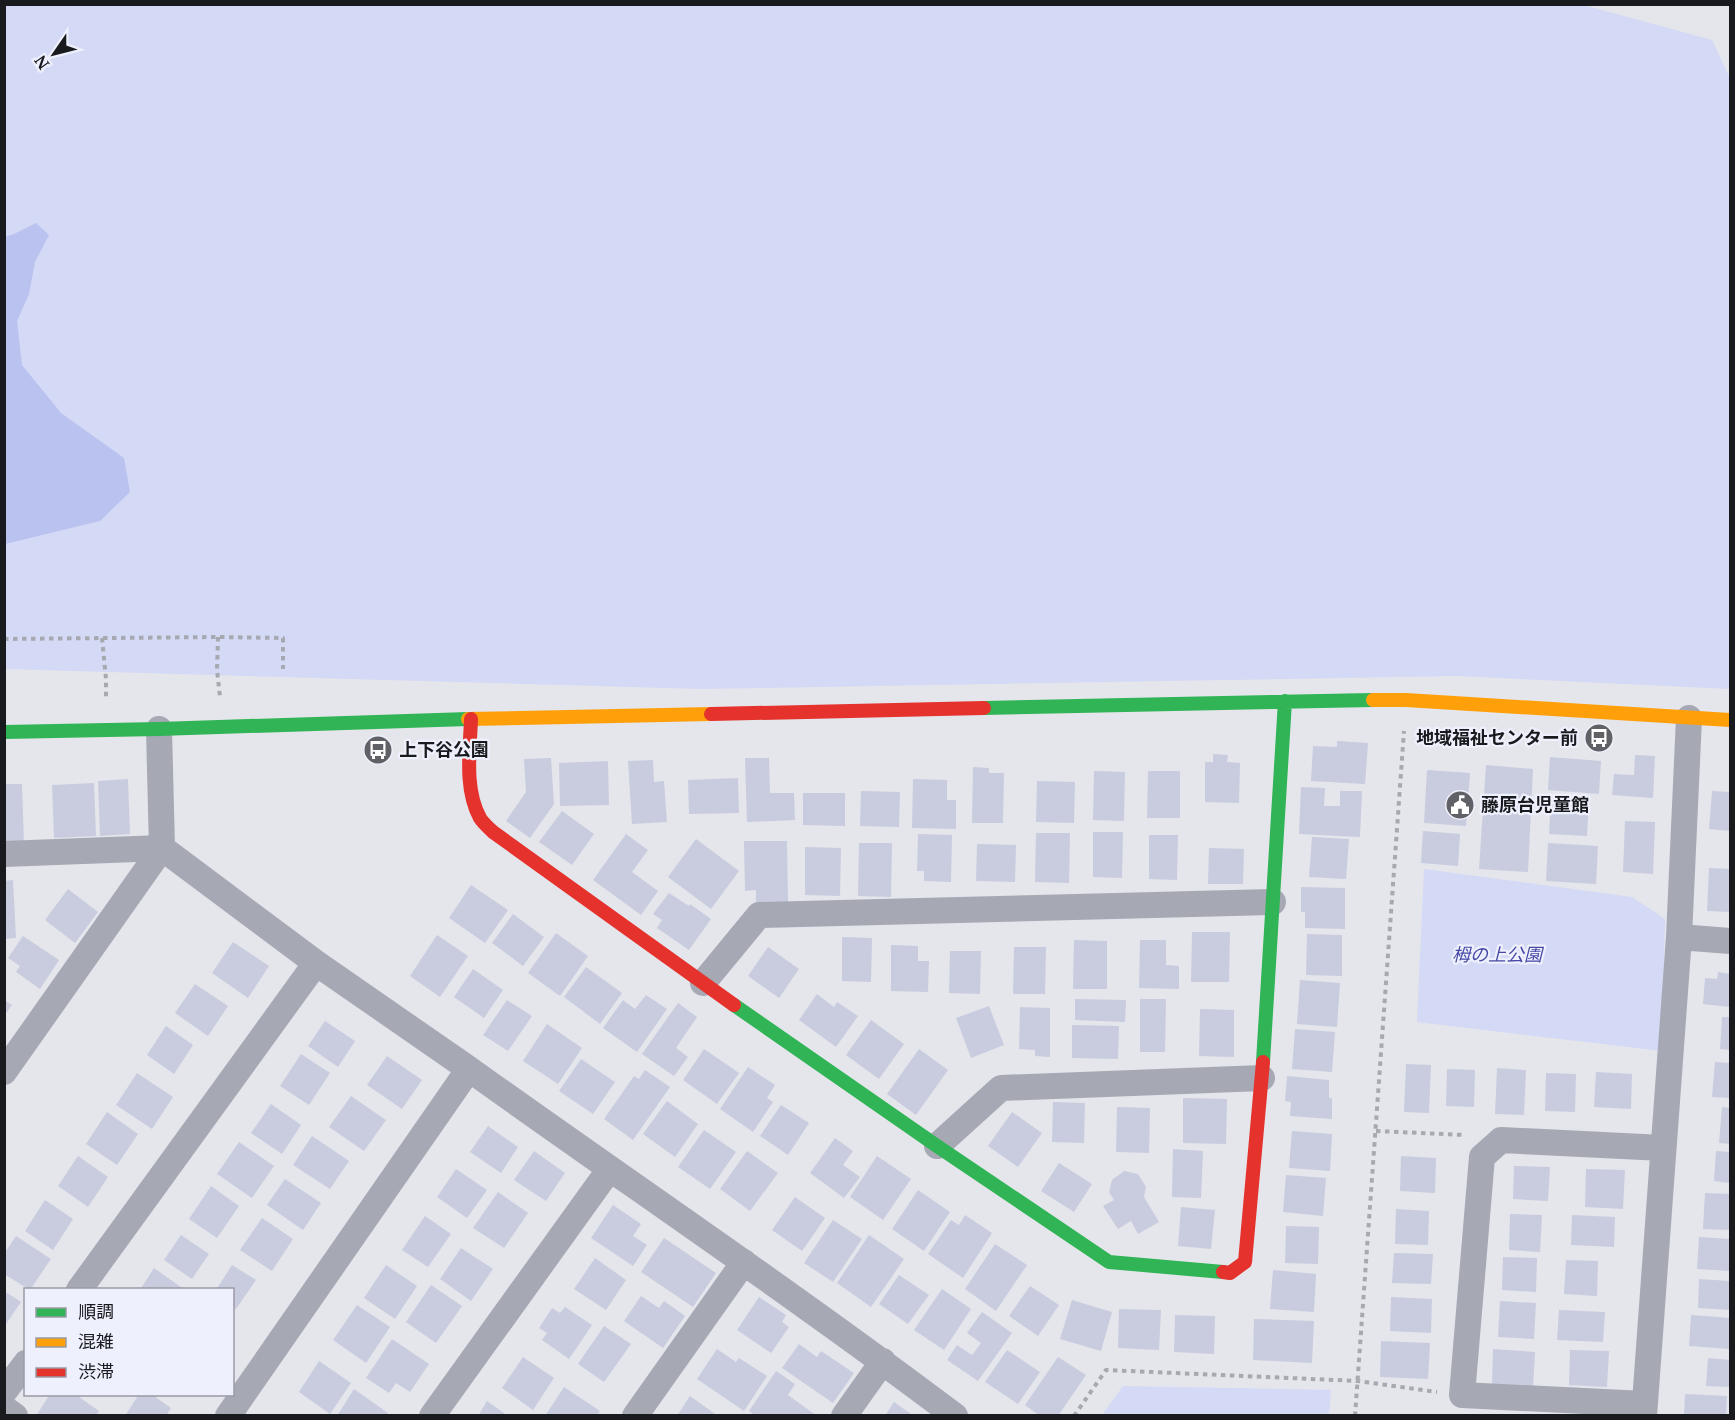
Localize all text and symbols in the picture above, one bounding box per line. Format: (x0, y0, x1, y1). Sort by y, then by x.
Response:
north arrow (24, 24, 84, 84)
text: N (29, 51, 54, 74)
bus stop icon: 地域福祉センター前 (1583, 722, 1615, 754)
place label: 地域福祉センター前 (1416, 725, 1578, 749)
bus stop icon: 上下谷公園 (362, 734, 394, 766)
place label: 上下谷公園 (399, 737, 489, 761)
public building icon: 藤原台児童館 (1444, 789, 1476, 821)
place label: 藤原台児童館 (1481, 792, 1589, 816)
park label: 栂の上公園 (1452, 942, 1545, 966)
legend (24, 1288, 234, 1396)
text: 順調 (78, 1299, 114, 1323)
text: 混雑 (78, 1329, 114, 1353)
text: 渋滞 (78, 1359, 114, 1383)

